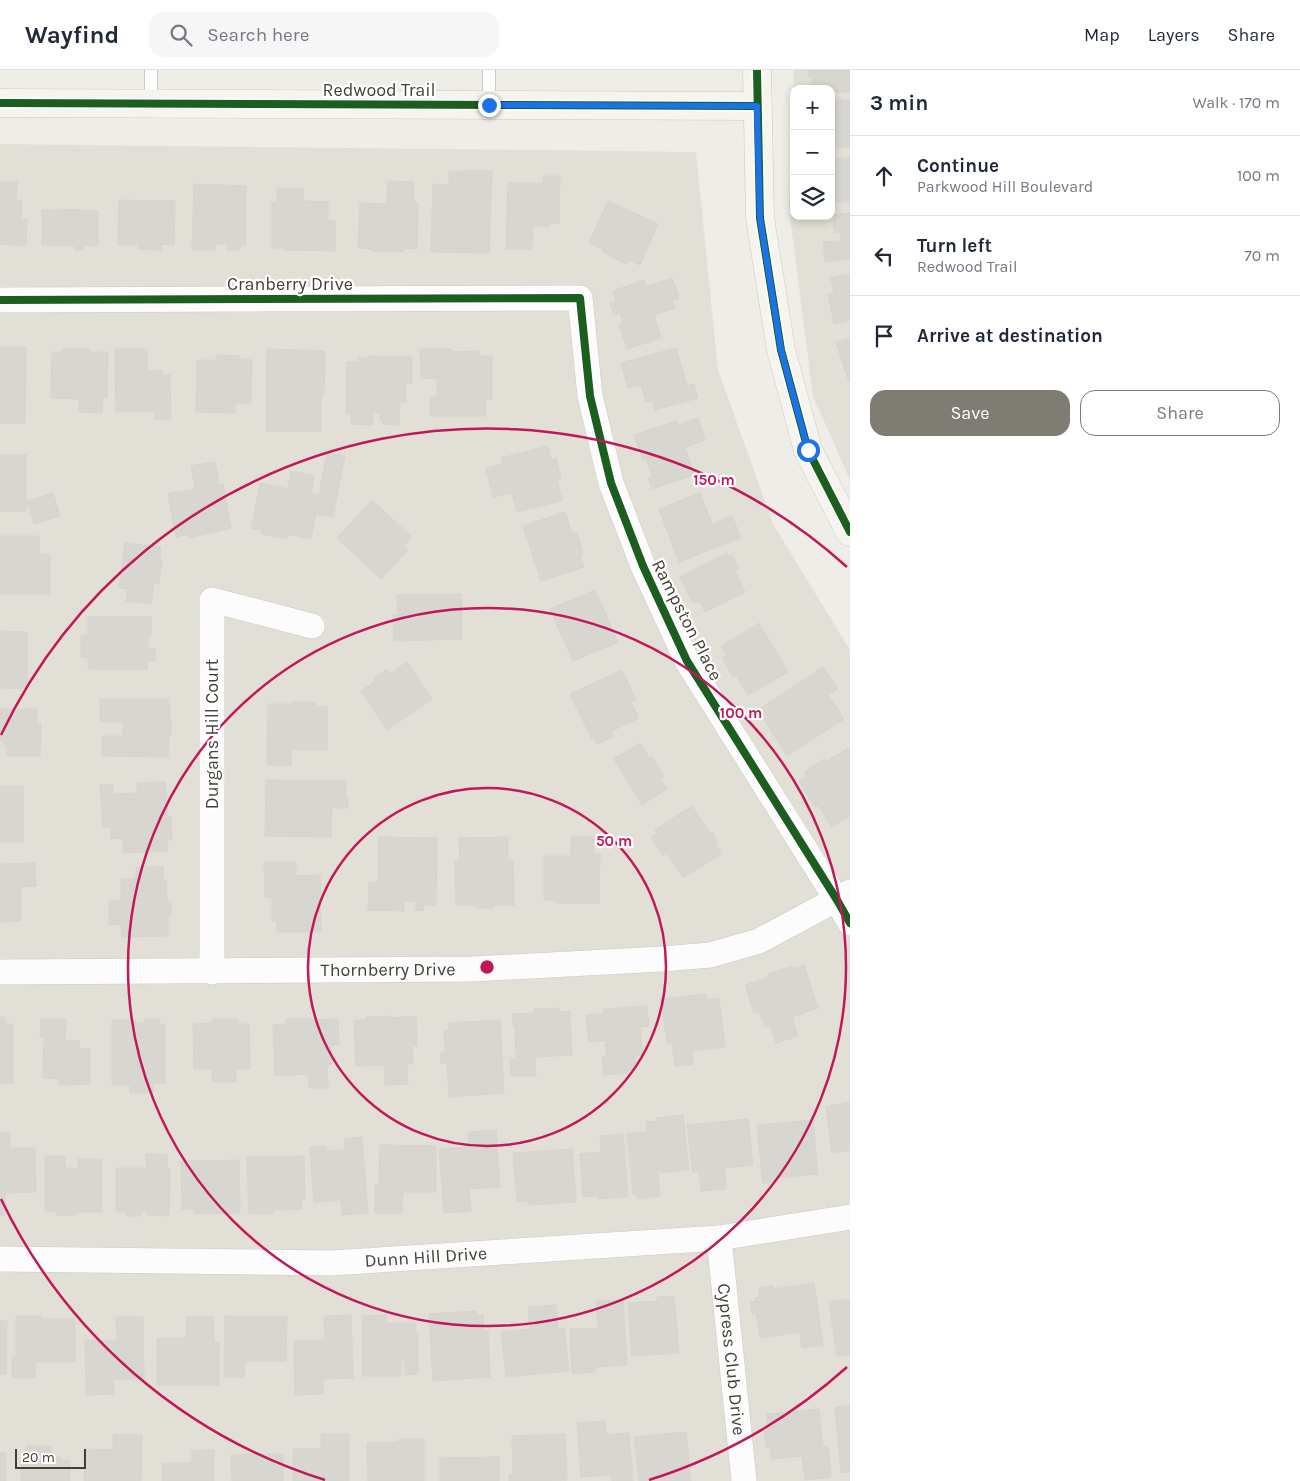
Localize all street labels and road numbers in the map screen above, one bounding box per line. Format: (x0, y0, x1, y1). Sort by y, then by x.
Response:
street label: Redwood Trail (322, 79, 436, 101)
street label: Cranberry Drive (227, 273, 353, 295)
street label: Rampston Place (647, 556, 727, 684)
street label: Durgans Hill Court (201, 659, 223, 809)
street label: Thornberry Drive (321, 958, 455, 981)
street label: Dunn Hill Drive (364, 1242, 488, 1272)
street label: Cypress Club Drive (713, 1282, 750, 1437)

